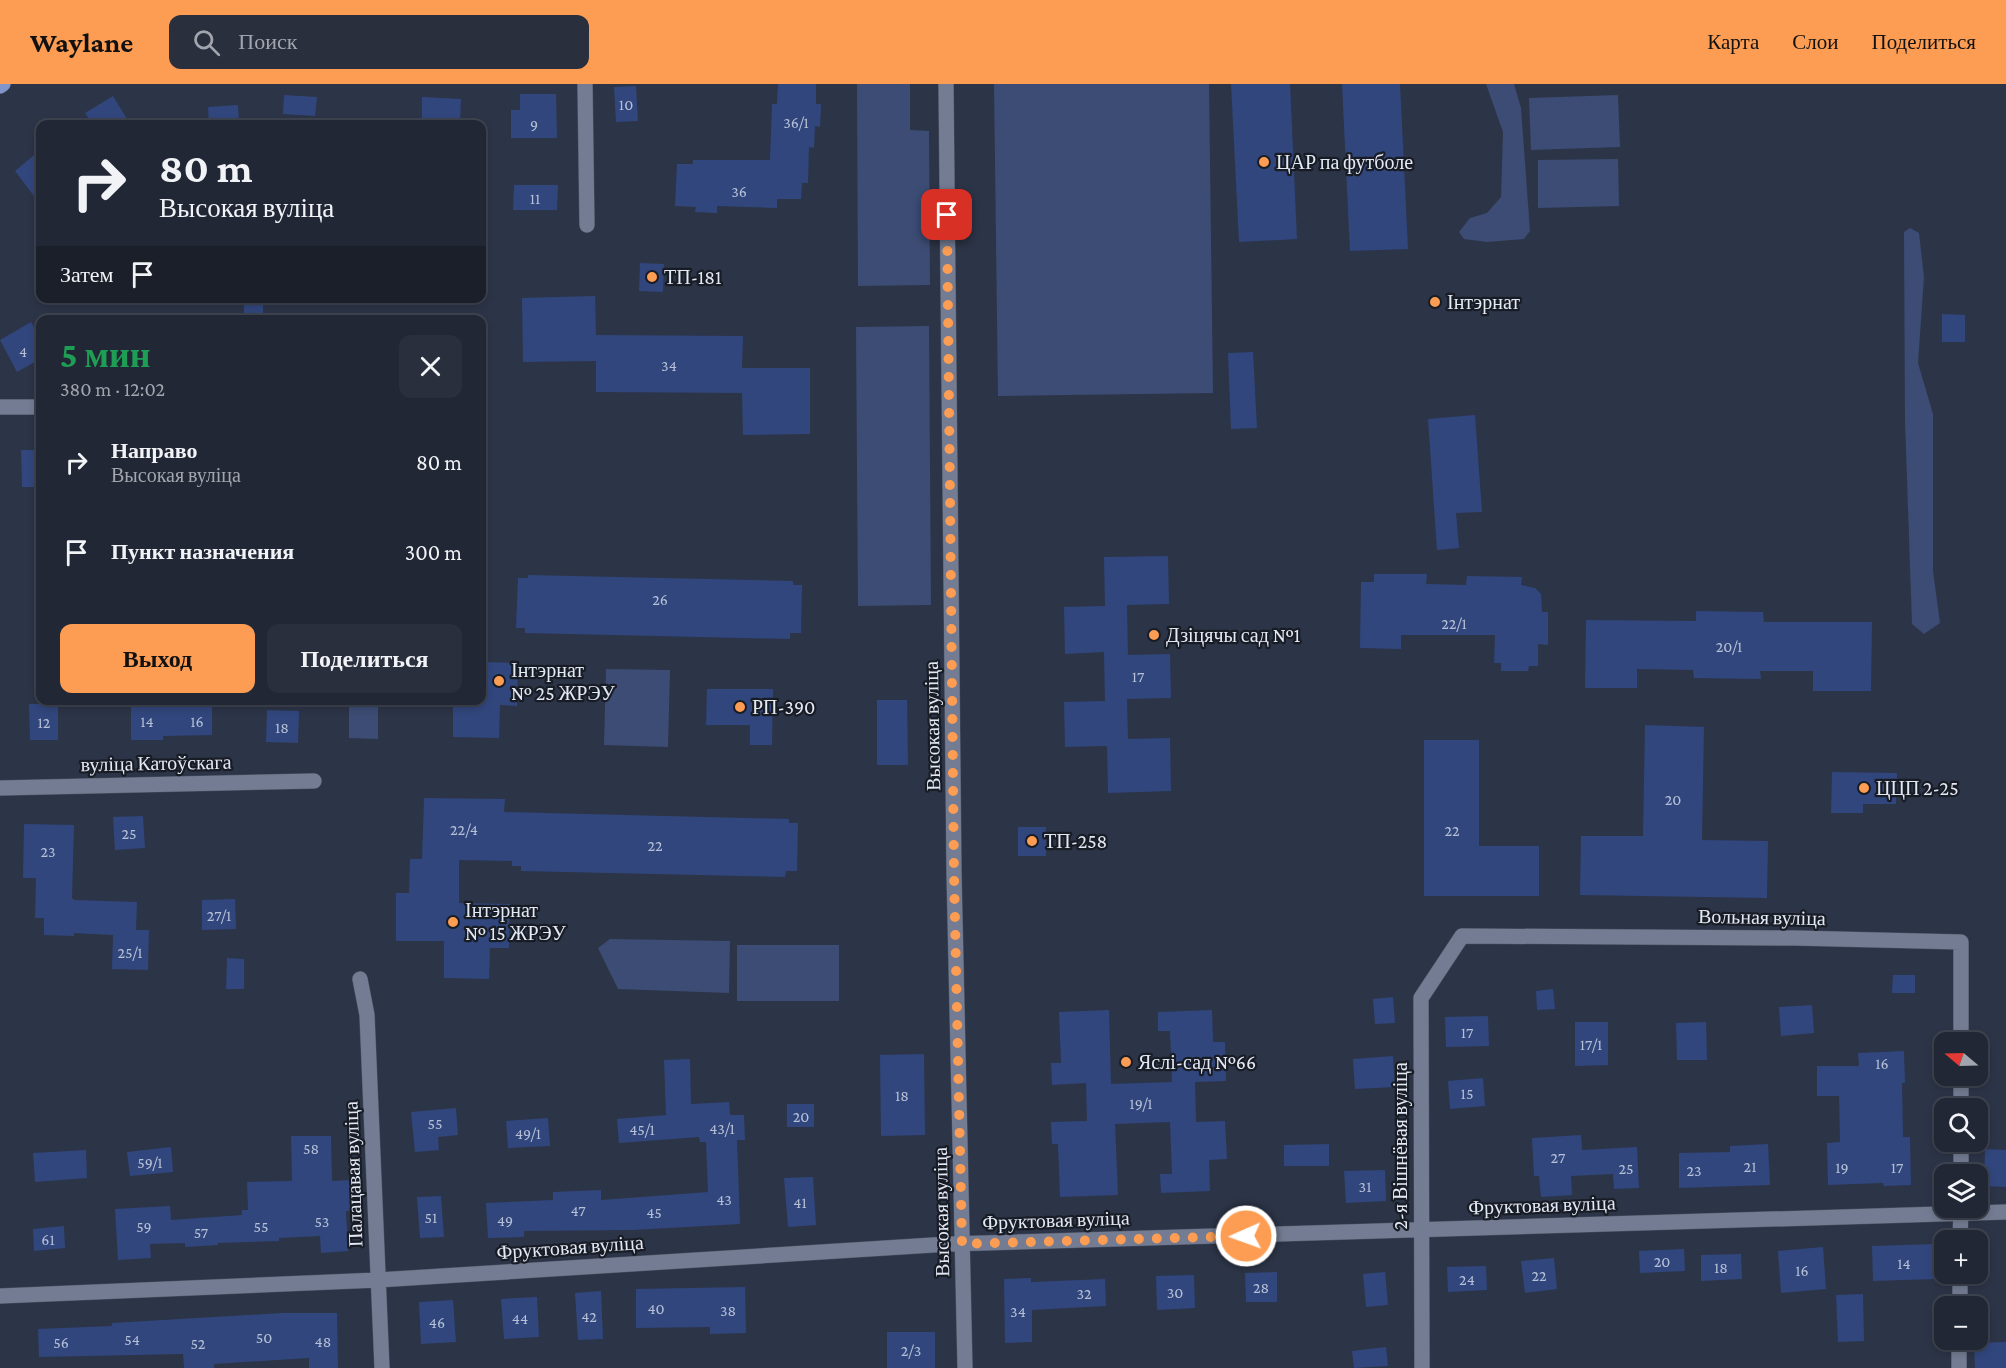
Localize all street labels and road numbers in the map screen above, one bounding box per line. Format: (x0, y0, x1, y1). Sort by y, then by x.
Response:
street label: Высокая вуліца (920, 661, 945, 791)
street label: вуліца Катоўскага (80, 751, 232, 776)
street label: Вольная вуліца (1698, 905, 1826, 930)
street label: 2-я Вішнёвая вуліца (1389, 1062, 1412, 1230)
street label: Палацавая вуліца (339, 1101, 368, 1247)
street label: Высокая вуліца (929, 1147, 954, 1277)
street label: Фруктовая вуліца (1468, 1191, 1616, 1220)
street label: Фруктовая вуліца (982, 1206, 1130, 1235)
street label: Фруктовая вуліца (496, 1231, 645, 1264)

